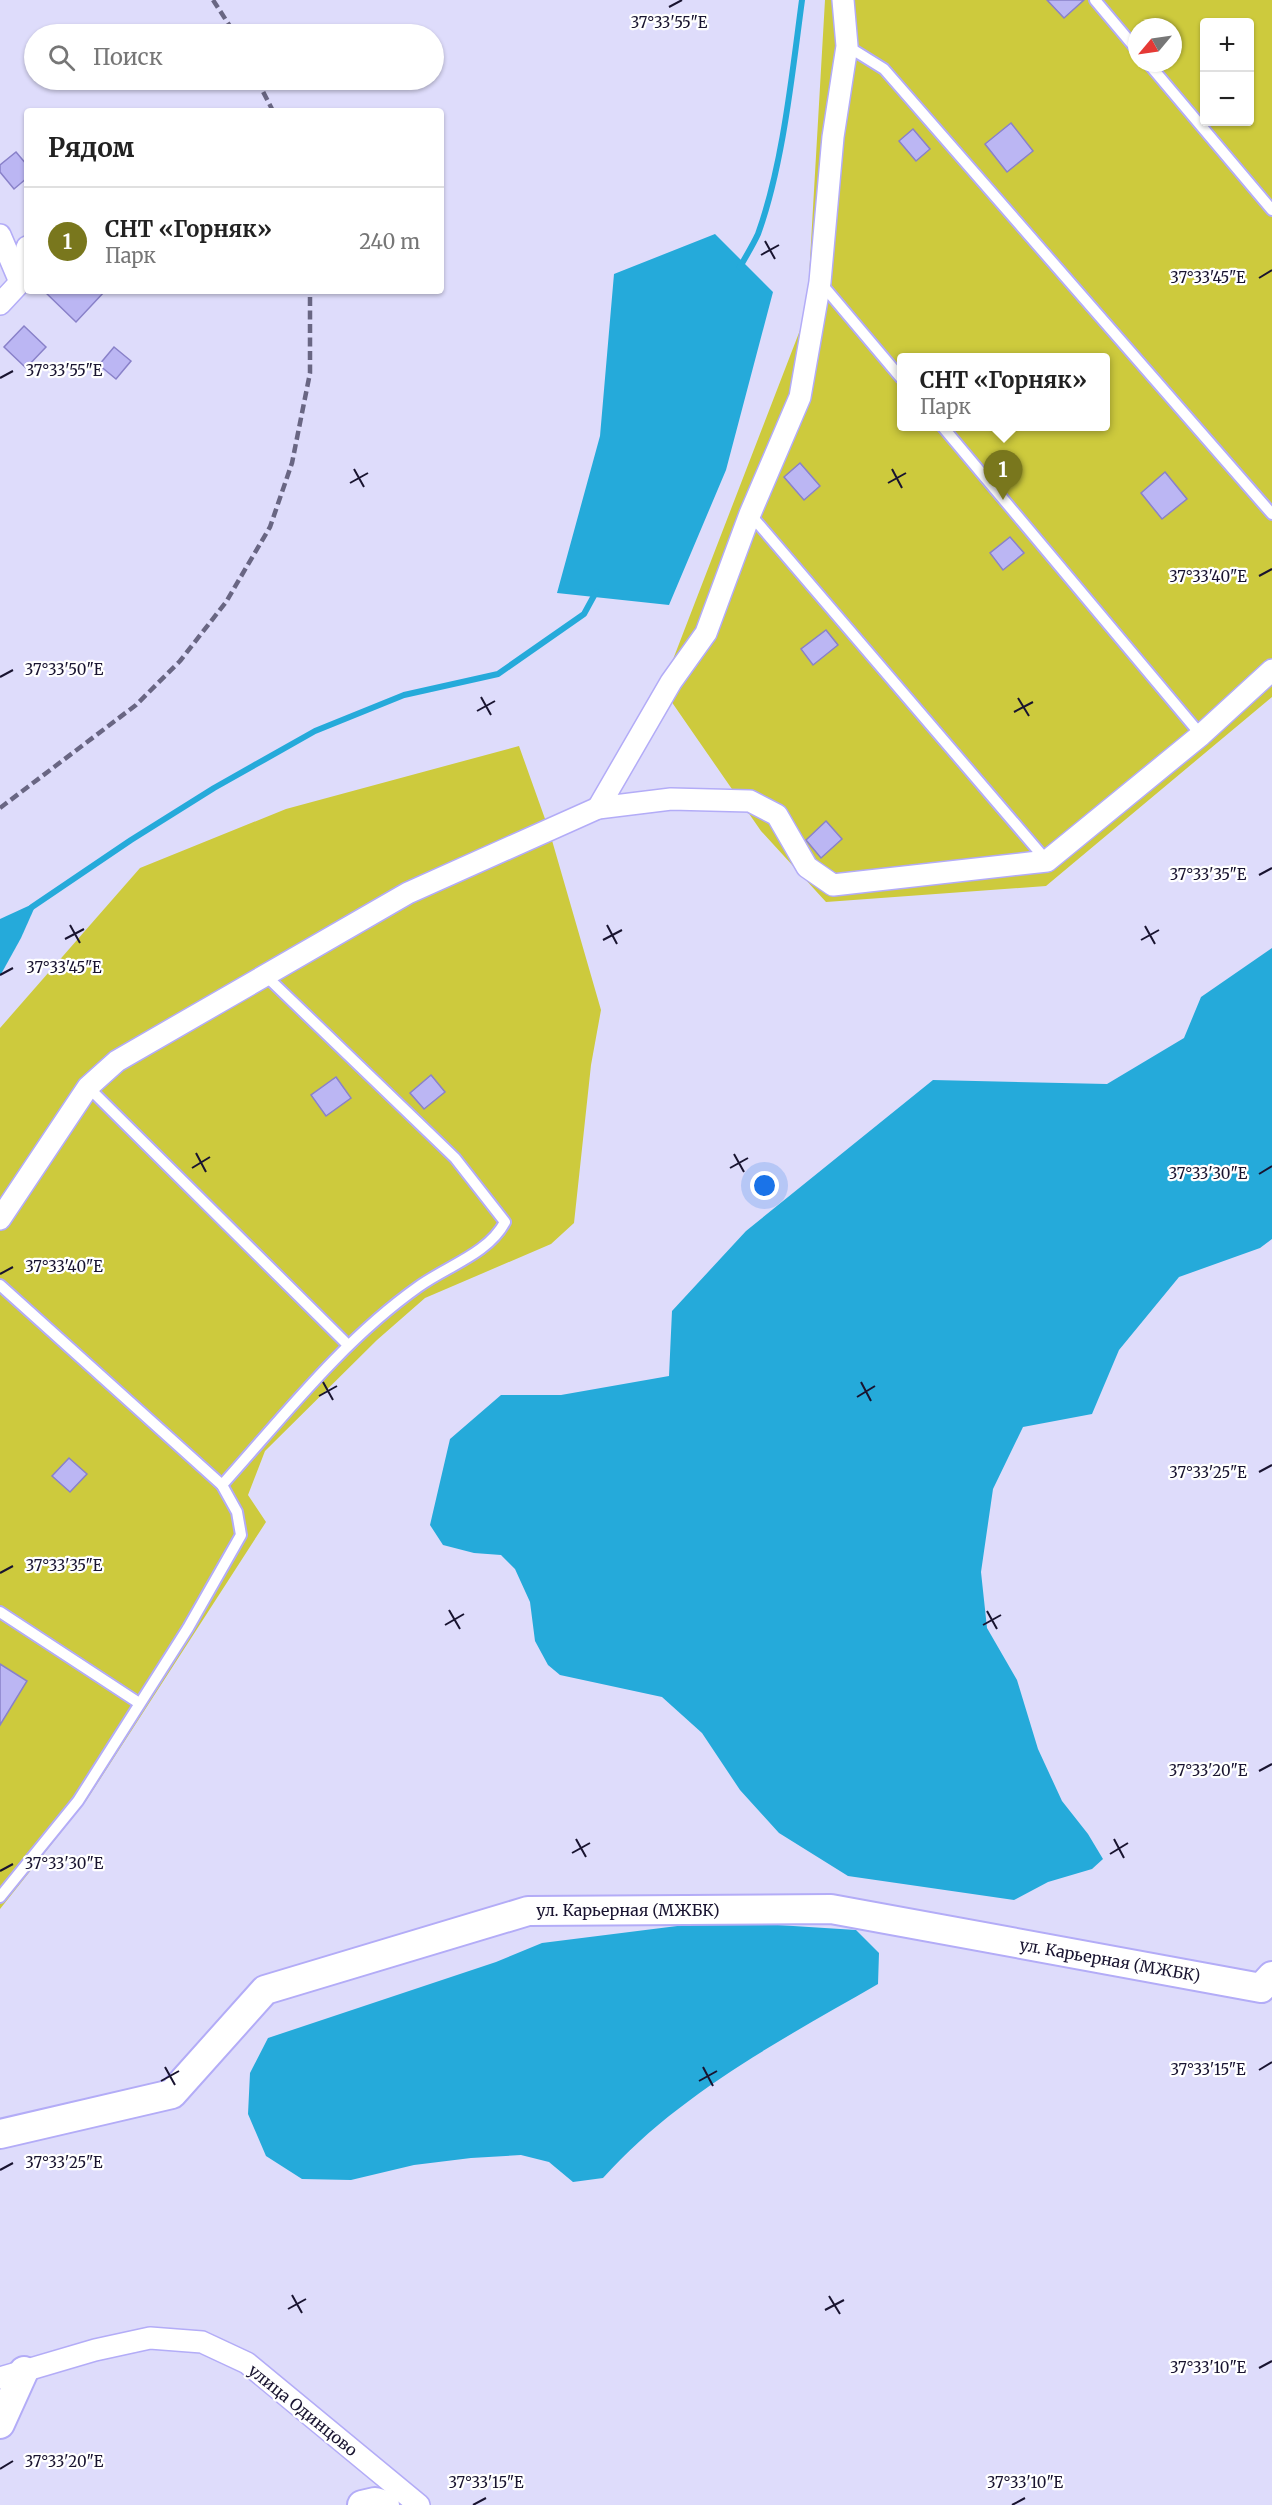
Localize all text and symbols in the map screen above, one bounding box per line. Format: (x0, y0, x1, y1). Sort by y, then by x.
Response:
text: 37°33'55"E (631, 13, 708, 32)
north arrow (1128, 18, 1182, 72)
map controls (1200, 18, 1254, 126)
button: + (1200, 18, 1254, 72)
search box (24, 24, 444, 90)
icon: search (45, 41, 78, 74)
text: Поиск (93, 43, 163, 71)
button: − (1200, 72, 1254, 126)
text: Рядом (48, 131, 134, 164)
text: СНТ «Горняк» (105, 215, 272, 243)
text: 1 (63, 229, 72, 254)
text: 240 m (359, 229, 420, 254)
text: Парк (105, 243, 156, 268)
text: 37°33'45"E (1170, 268, 1246, 287)
popup (897, 353, 1110, 431)
text: 37°33'55"E (26, 361, 103, 380)
text: СНТ «Горняк» (920, 366, 1087, 394)
text: Парк (920, 394, 971, 419)
pin: 1 (984, 450, 1022, 500)
text: 37°33'40"E (1169, 567, 1247, 586)
text: 37°33'50"E (25, 660, 104, 679)
text: 37°33'35"E (1170, 865, 1247, 884)
text: 37°33'45"E (26, 958, 102, 977)
text: 37°33'30"E (1169, 1164, 1248, 1183)
your location (750, 1171, 779, 1200)
text: 37°33'40"E (25, 1257, 103, 1276)
text: 37°33'25"E (1169, 1463, 1247, 1482)
text: 37°33'35"E (26, 1556, 103, 1575)
text: 37°33'20"E (1169, 1761, 1248, 1780)
text: 37°33'30"E (25, 1854, 104, 1873)
street label: ул. Карьерная (МЖБК) (536, 1900, 720, 1920)
street label: ул. Карьерная (МЖБК) (1018, 1934, 1202, 1986)
text: 37°33'15"E (1170, 2060, 1246, 2079)
text: 37°33'25"E (25, 2153, 103, 2172)
text: 37°33'10"E (1170, 2358, 1247, 2377)
street label: улица Одинцово (244, 2360, 362, 2460)
text: 37°33'20"E (25, 2452, 104, 2471)
text: 37°33'15"E (448, 2473, 524, 2492)
text: 37°33'10"E (987, 2473, 1064, 2492)

